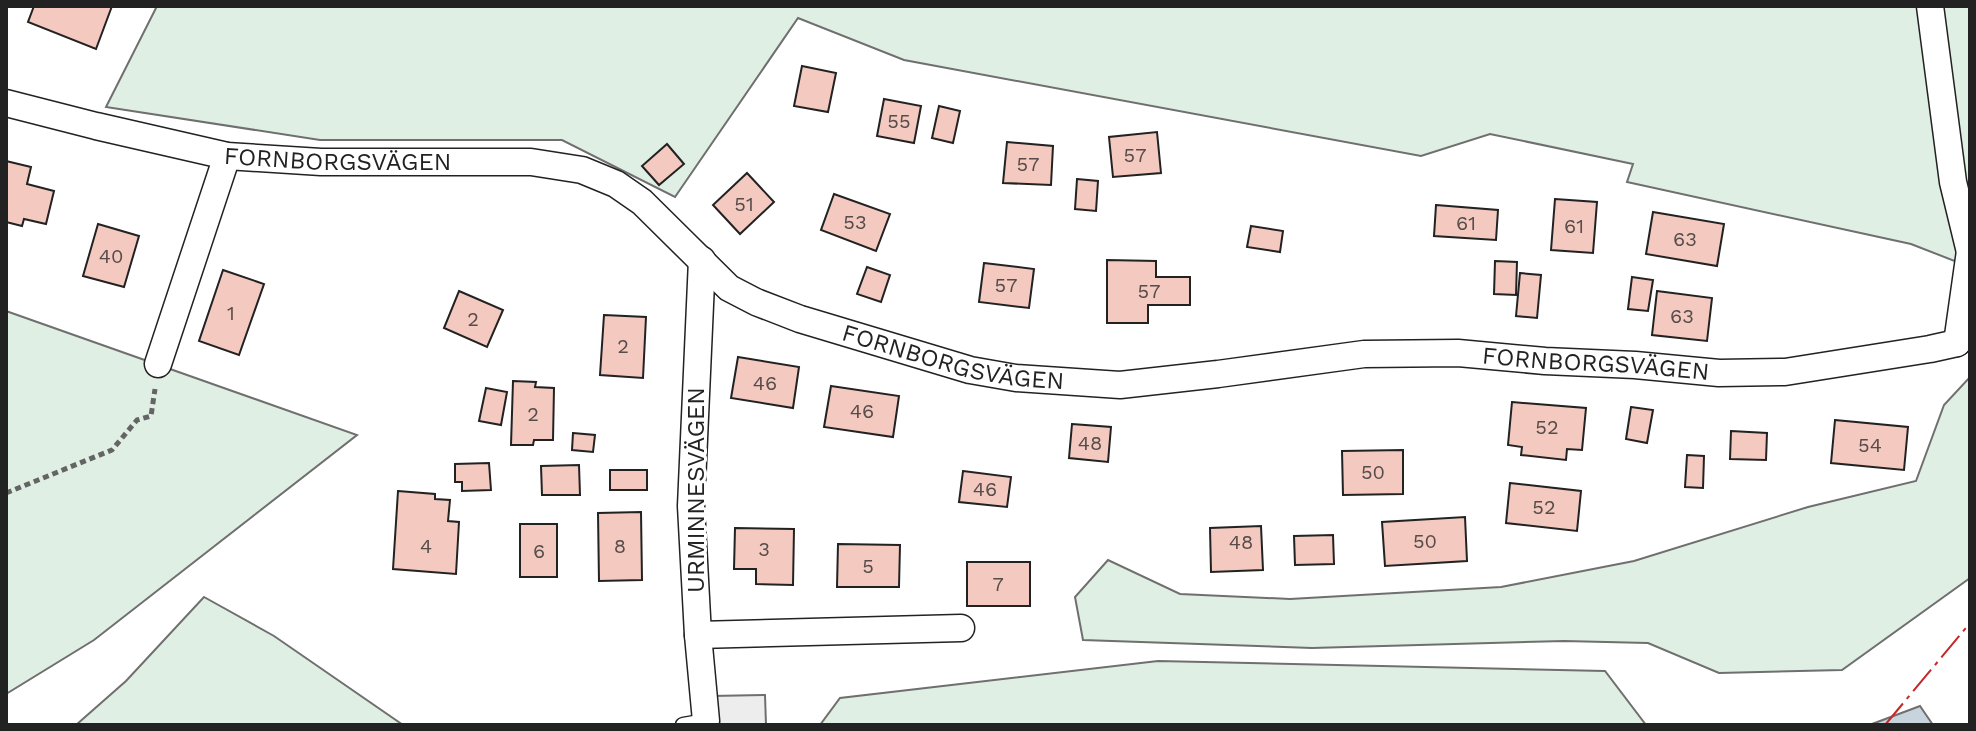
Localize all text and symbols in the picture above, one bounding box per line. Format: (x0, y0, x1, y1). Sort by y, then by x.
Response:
house number: 55 (887, 109, 911, 133)
street label: FORNBORGSVÄGEN (223, 142, 451, 176)
house number: 57 (1124, 143, 1146, 167)
house number: 57 (1017, 152, 1039, 176)
house number: 51 (734, 192, 754, 216)
house number: 53 (843, 210, 867, 234)
house number: 61 (1456, 211, 1476, 235)
house number: 61 (1564, 214, 1584, 238)
house number: 63 (1673, 227, 1697, 251)
house number: 40 (99, 244, 123, 268)
house number: 57 (995, 273, 1017, 297)
house number: 57 (1138, 279, 1160, 303)
house number: 1 (227, 301, 235, 325)
house number: 63 (1670, 304, 1694, 328)
house number: 2 (467, 307, 479, 331)
street label: FORNBORGSVÄGEN (839, 318, 1065, 395)
house number: 2 (617, 334, 629, 358)
street label: FORNBORGSVÄGEN (1481, 341, 1711, 386)
house number: 46 (753, 371, 777, 395)
street label: URMINNESVÄGEN (682, 387, 710, 593)
house number: 46 (850, 399, 874, 423)
house number: 2 (527, 402, 539, 426)
house number: 52 (1535, 415, 1559, 439)
house number: 48 (1078, 431, 1102, 455)
house number: 54 (1858, 433, 1882, 457)
house number: 50 (1361, 460, 1385, 484)
house number: 46 (973, 477, 997, 501)
house number: 52 (1532, 495, 1556, 519)
house number: 50 (1413, 529, 1437, 553)
house number: 48 (1229, 530, 1253, 554)
house number: 4 (420, 534, 432, 558)
house number: 8 (614, 534, 626, 558)
house number: 3 (758, 537, 770, 561)
house number: 6 (533, 539, 545, 563)
house number: 5 (862, 554, 874, 578)
house number: 7 (992, 572, 1004, 596)

